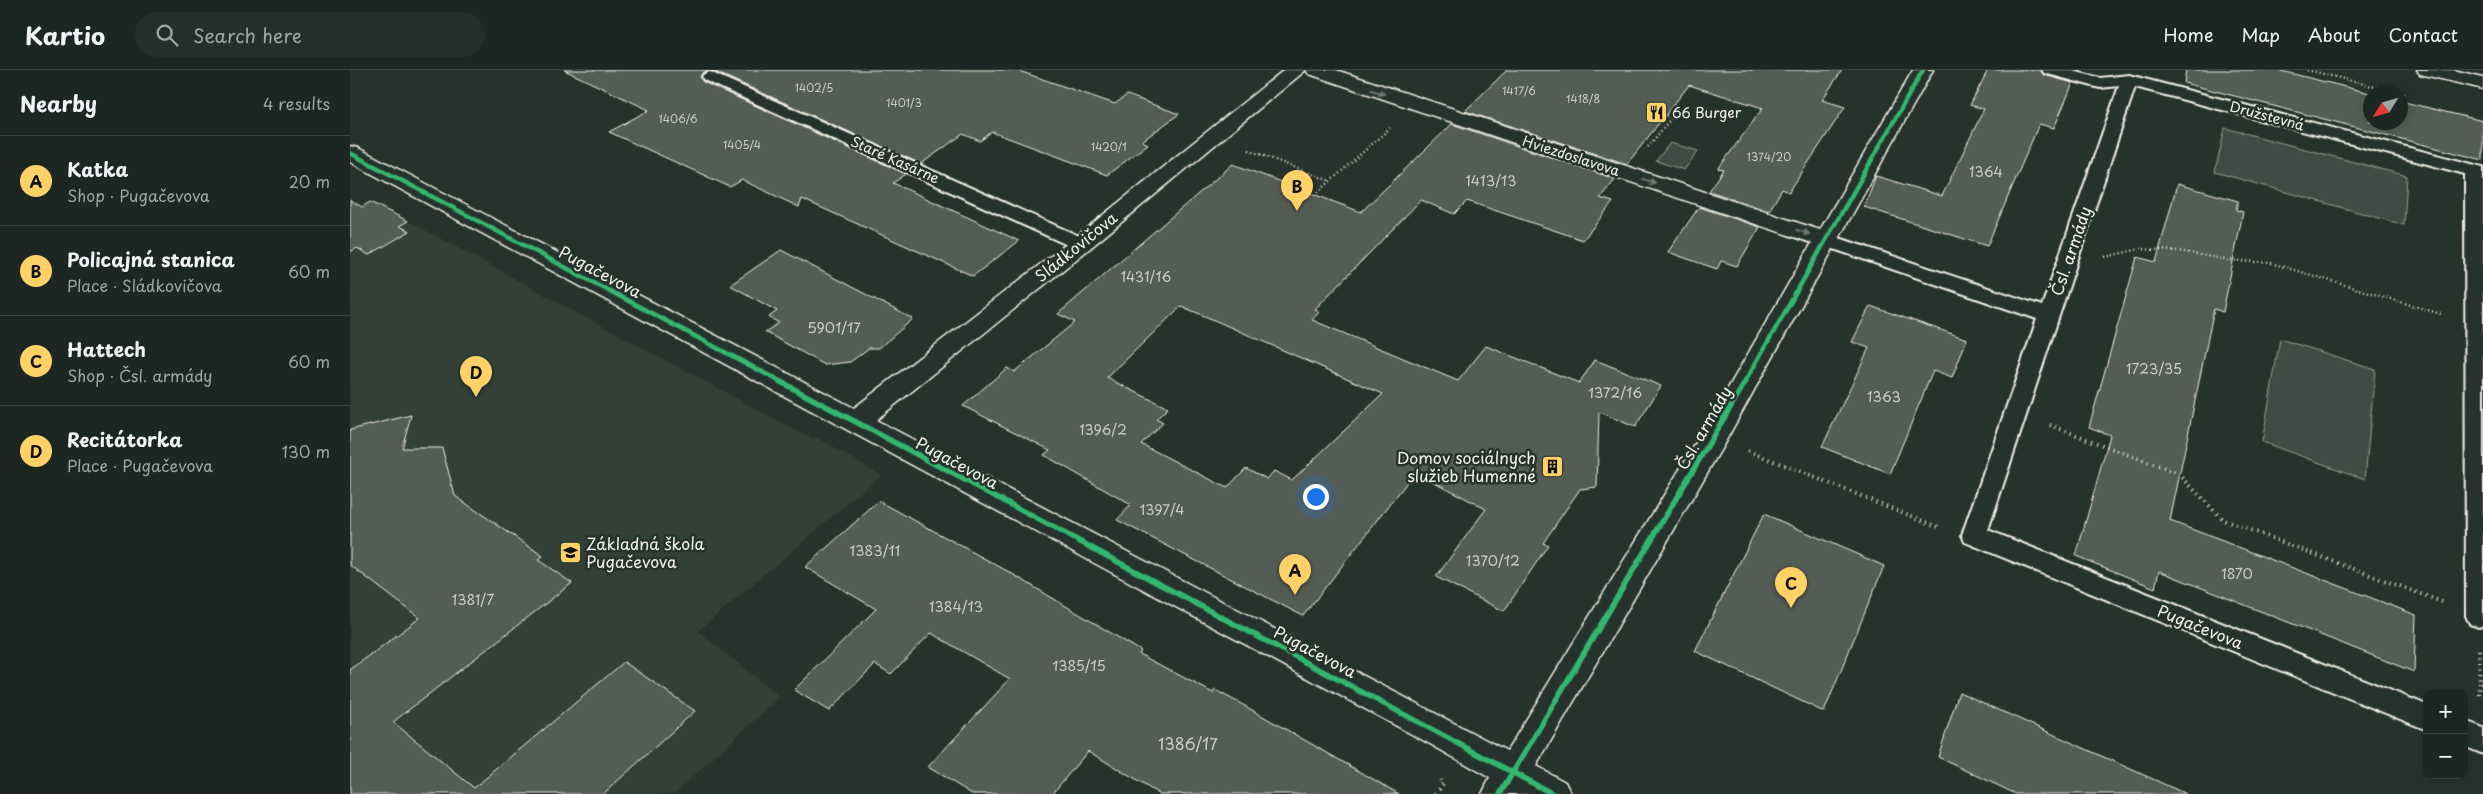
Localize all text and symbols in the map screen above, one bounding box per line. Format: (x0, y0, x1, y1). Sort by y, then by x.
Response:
search box (135, 12, 485, 57)
text: Kartio (25, 17, 105, 53)
icon: search (153, 21, 181, 49)
text: Search here (193, 21, 302, 49)
text: Home (2163, 21, 2213, 48)
text: Map (2241, 21, 2280, 48)
text: About (2308, 21, 2360, 48)
text: Contact (2388, 21, 2458, 48)
house number: 1402/5 (795, 79, 833, 96)
house number: 1417/6 (1502, 82, 1536, 99)
north arrow (2363, 85, 2408, 130)
text: Nearby (20, 87, 97, 119)
one-way arrow (1371, 88, 1386, 96)
house number: 1418/8 (1566, 90, 1600, 107)
text: 4 results (263, 91, 330, 115)
house number: 1401/3 (886, 94, 922, 111)
street label: Družstevná (2228, 95, 2307, 136)
restaurant icon: 66 Burger (1644, 101, 1668, 125)
place label: 66 Burger (1672, 102, 1742, 123)
house number: 1406/6 (659, 110, 698, 127)
street label: Hviezdoslavova (1520, 130, 1623, 181)
street label: Staré Kasárne (847, 131, 943, 189)
house number: 1405/4 (723, 136, 761, 153)
house number: 1420/1 (1091, 138, 1127, 155)
house number: 1374/20 (1747, 148, 1791, 165)
text: Katka (67, 155, 128, 183)
house number: 1364 (1969, 161, 2003, 182)
text: A (30, 169, 42, 193)
text: 20 m (289, 169, 330, 193)
pin: B (1281, 170, 1313, 211)
house number: 1413/13 (1466, 170, 1516, 191)
one-way arrow (1642, 178, 1657, 186)
text: Shop · Pugačevova (67, 183, 210, 207)
street label: Čsl. armády (2044, 203, 2097, 299)
street label: Sládkovičova (1029, 205, 1122, 287)
one-way arrow (1796, 229, 1811, 237)
street label: Pugačevova (555, 239, 646, 303)
text: Policajná stanica (67, 245, 235, 273)
text: B (31, 259, 41, 283)
text: 60 m (288, 259, 330, 283)
house number: 1431/16 (1121, 266, 1171, 287)
text: Place · Sládkovičova (67, 273, 222, 297)
house number: 5901/17 (807, 317, 861, 338)
text: Hattech (67, 335, 146, 363)
text: C (30, 349, 42, 373)
text: 60 m (288, 349, 330, 373)
pin: D (460, 356, 492, 397)
house number: 1723/35 (2126, 358, 2182, 379)
text: Shop · Čsl. armády (67, 363, 212, 387)
street label: Čsl. armády (1669, 381, 1737, 474)
house number: 1372/16 (1588, 382, 1642, 403)
house number: 1363 (1867, 386, 1901, 407)
house number: 1396/2 (1079, 419, 1127, 440)
text: Recitátorka (67, 425, 182, 453)
street label: Pugačevova (912, 430, 1003, 494)
text: D (30, 439, 42, 463)
text: 130 m (282, 439, 330, 463)
place label: Domov sociálnych služieb Humenné (1397, 445, 1536, 487)
text: Place · Pugačevova (67, 453, 213, 477)
building icon: Domov sociálnych služieb Humenné (1540, 455, 1564, 479)
your location (1303, 484, 1329, 510)
house number: 1397/4 (1139, 499, 1185, 520)
place label: Základná škola Pugačevova (586, 531, 705, 573)
house number: 1383/11 (850, 540, 900, 561)
school or university icon: Základná škola Pugačevova (558, 541, 582, 565)
house number: 1370/12 (1466, 550, 1520, 571)
pin: A (1279, 554, 1311, 595)
house number: 1870 (2221, 563, 2253, 584)
pin: C (1775, 567, 1807, 608)
house number: 1381/7 (452, 589, 494, 610)
house number: 1384/13 (929, 596, 983, 617)
street label: Pugačevova (2154, 598, 2247, 654)
street label: Pugačevova (1270, 619, 1361, 683)
house number: 1385/15 (1052, 655, 1106, 676)
map controls (2423, 689, 2468, 779)
button: + (2423, 689, 2468, 734)
house number: 1386/17 (1158, 731, 1218, 755)
button: − (2423, 734, 2468, 779)

